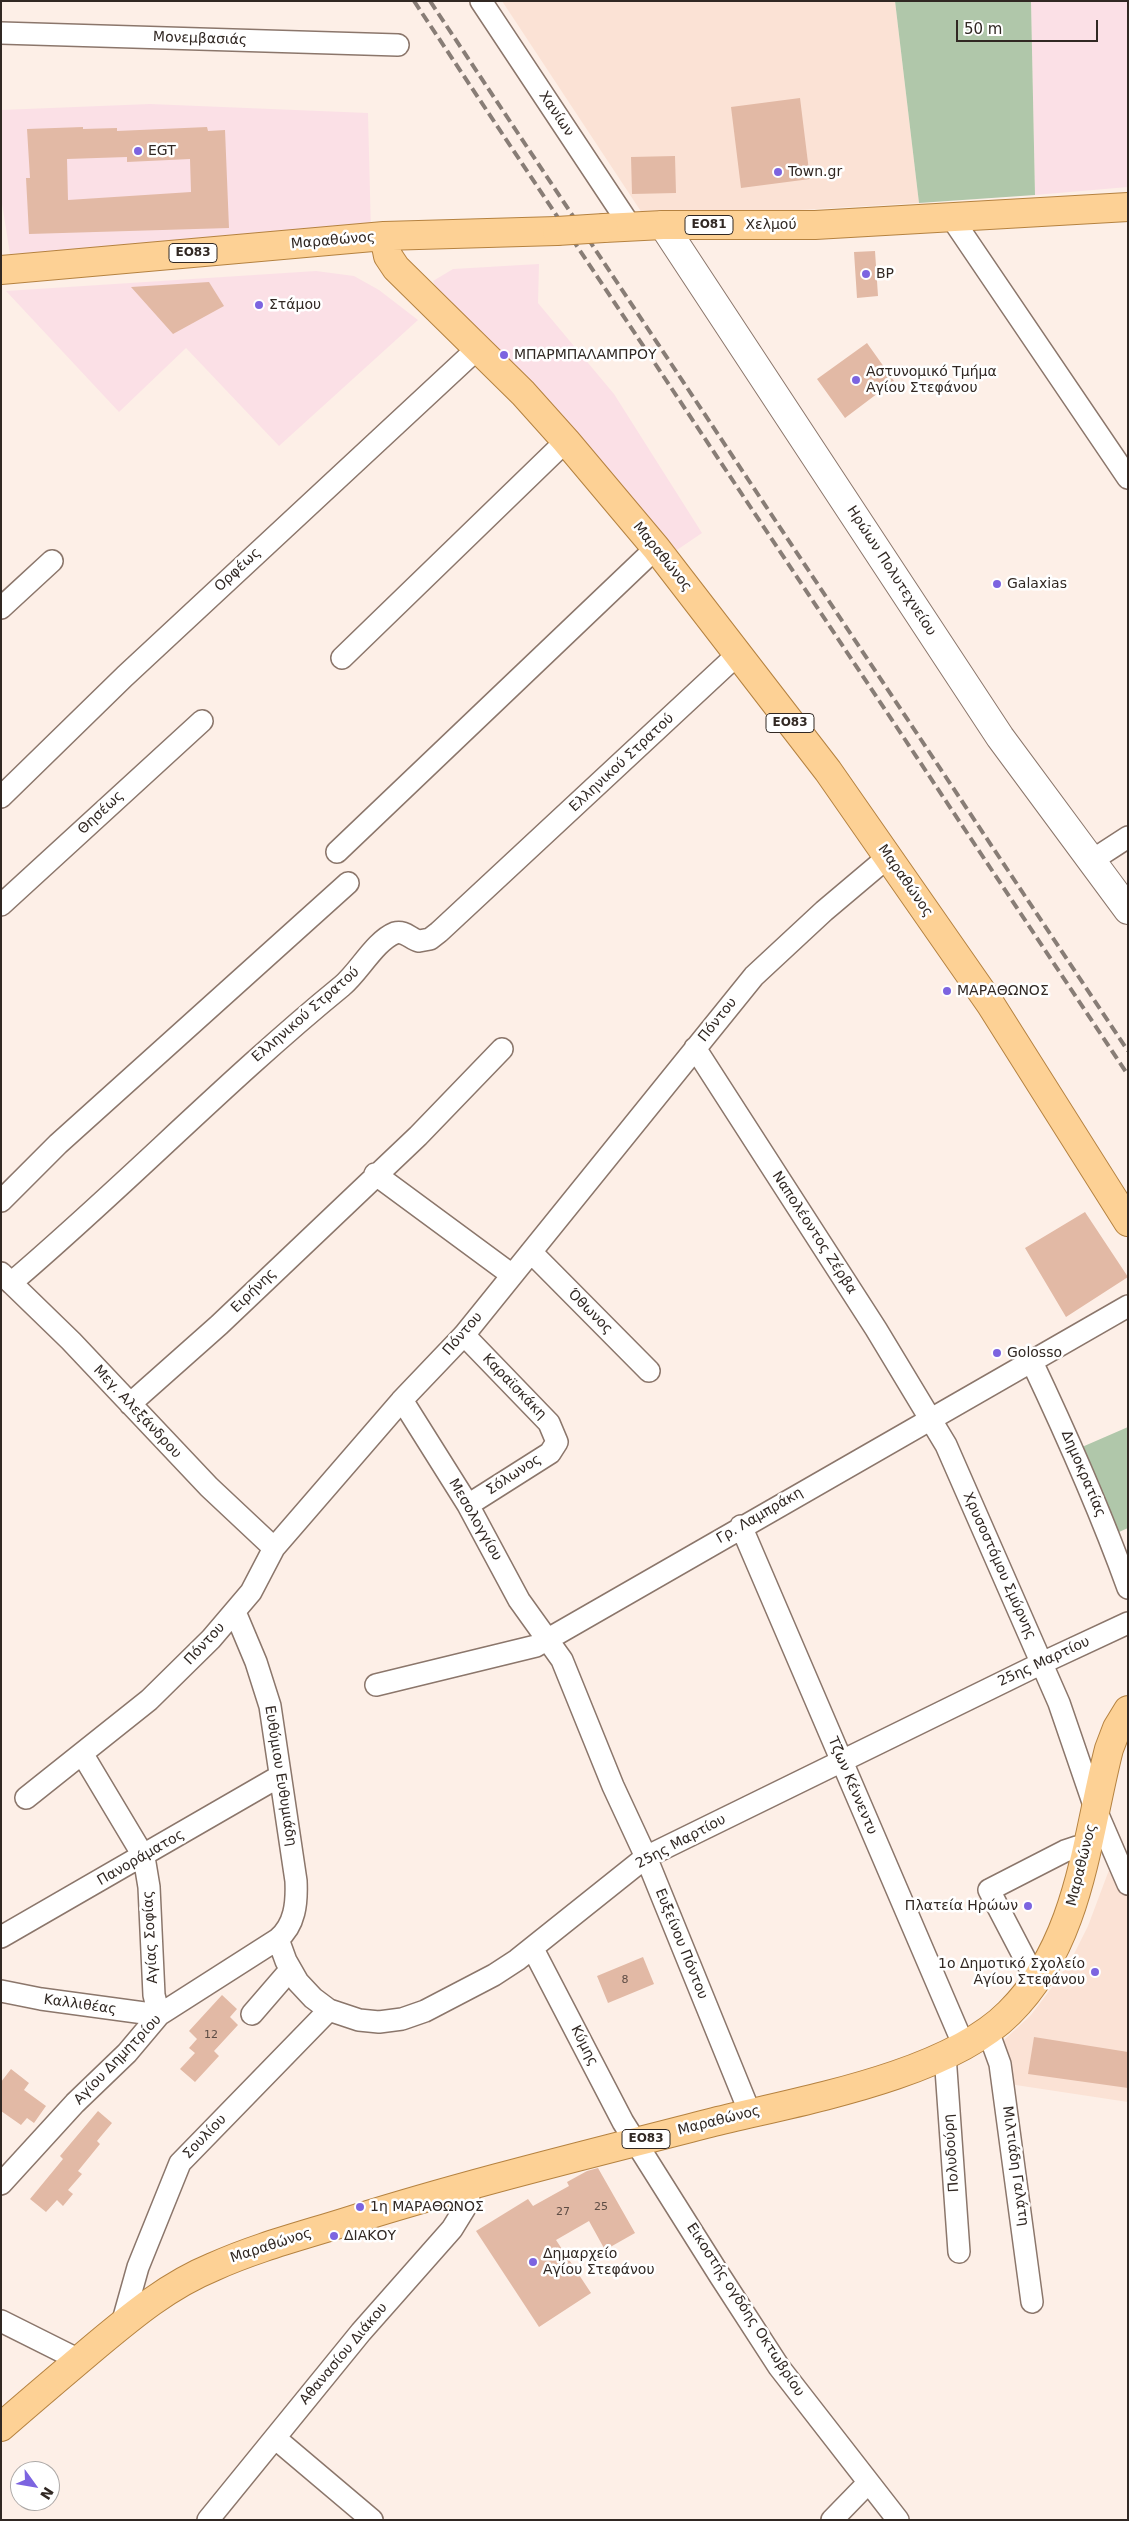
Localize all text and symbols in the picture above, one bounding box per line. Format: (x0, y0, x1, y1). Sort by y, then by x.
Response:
scale bar (959, 10, 1102, 42)
text: 50 m (964, 20, 1002, 38)
street label: Μονεμβασιάς (153, 29, 247, 49)
street label: Χανίων (535, 88, 577, 140)
place label: EGT (148, 143, 176, 159)
marker: EGT (132, 145, 144, 157)
place label: Town.gr (788, 164, 842, 180)
marker: Town.gr (772, 166, 784, 178)
road number: ΕΟ81 (685, 216, 733, 234)
street label: Χελμού (745, 217, 797, 233)
street label: Μαραθώνος (290, 229, 376, 253)
road number: ΕΟ83 (169, 244, 217, 262)
place label: BP (876, 266, 894, 282)
marker: BP (860, 268, 872, 280)
place label: Στάμου (269, 297, 321, 313)
marker: Στάμου (253, 299, 265, 311)
place label: ΜΠΑΡΜΠΑΛΑΜΠΡΟΥ (514, 347, 657, 363)
marker: ΜΠΑΡΜΠΑΛΑΜΠΡΟΥ (498, 349, 510, 361)
place label: Αστυνομικό Τμήμα Αγίου Στεφάνου (866, 364, 997, 397)
marker: Αστυνομικό Τμήμα Αγίου Στεφάνου (850, 374, 862, 386)
street label: Ηρώων Πολυτεχνείου (843, 503, 939, 639)
street label: Μαραθώνος (629, 519, 695, 595)
street label: Ορφέως (212, 545, 264, 595)
place label: Galaxias (1007, 576, 1067, 592)
marker: Galaxias (991, 578, 1003, 590)
street label: Ελληνικού Στρατού (566, 710, 678, 816)
road number: ΕΟ83 (766, 714, 814, 732)
street label: Θησέως (75, 788, 127, 838)
street label: Μαραθώνος (874, 842, 936, 920)
street label: Ελληνικού Στρατού (249, 964, 363, 1066)
place label: ΜΑΡΑΘΩΝΟΣ (957, 983, 1049, 999)
marker: ΜΑΡΑΘΩΝΟΣ (941, 985, 953, 997)
street label: Πόντου (695, 995, 741, 1045)
street label: Ναπολέοντος Ζέρβα (768, 1169, 860, 1297)
street label: Ειρήνης (228, 1265, 280, 1317)
street label: Όθωνος (564, 1286, 616, 1338)
street label: Πόντου (440, 1309, 486, 1359)
place label: Golosso (1007, 1345, 1062, 1361)
marker: Golosso (991, 1347, 1003, 1359)
street label: Καραϊσκάκη (479, 1351, 549, 1423)
street label: Μεγ. Αλεξάνδρου (90, 1362, 184, 1462)
street label: Δημοκρατίας (1057, 1428, 1109, 1520)
street label: Σόλωνος (483, 1451, 545, 1499)
street label: Μεσολογγίου (445, 1476, 505, 1564)
street label: Γρ. Λαμπράκη (714, 1484, 806, 1548)
street label: Χρυσοστόμου Σμύρνης (959, 1490, 1039, 1642)
street label: Πόντου (181, 1619, 229, 1669)
street label: 25ης Μαρτίου (995, 1633, 1093, 1691)
street label: Ευθύμιου Ευθυμιάδη (261, 1704, 299, 1848)
street label: Τζων Κέννεντυ (824, 1735, 880, 1837)
street label: 25ης Μαρτίου (633, 1811, 729, 1873)
street label: Μαραθώνος (1064, 1822, 1100, 1908)
street label: Πανοράματος (95, 1826, 187, 1890)
street label: Ευξείνου Πόντου (651, 1886, 711, 2002)
street label: Αγίας Σοφίας (140, 1890, 162, 1984)
place label: Πλατεία Ηρώων (905, 1898, 1018, 1914)
marker: Πλατεία Ηρώων (1022, 1900, 1034, 1912)
place label: 1ο Δημοτικό Σχολείο Αγίου Στεφάνου (938, 1956, 1085, 1988)
marker: 1ο Δημοτικό Σχολείο Αγίου Στεφάνου (1089, 1966, 1101, 1978)
house number: 8 (622, 1973, 628, 1987)
street label: Καλλιθέας (43, 1992, 117, 2018)
street label: Αγίου Δημητρίου (71, 2011, 165, 2109)
street label: Κύμης (567, 2023, 601, 2069)
house number: 12 (204, 2028, 218, 2042)
street label: Μαραθώνος (676, 2103, 762, 2139)
street label: Μιλτιάδη Γαλάτη (998, 2105, 1032, 2227)
street label: Σουλίου (180, 2111, 230, 2163)
street label: Πολυδούρη (941, 2113, 963, 2193)
road number: ΕΟ83 (622, 2130, 670, 2148)
place label: 1η ΜΑΡΑΘΩΝΟΣ (370, 2199, 484, 2215)
house number: 25 (594, 2200, 608, 2214)
marker: 1η ΜΑΡΑΘΩΝΟΣ (354, 2201, 366, 2213)
house number: 27 (556, 2205, 570, 2219)
street label: Εικοστής ογδόης Οκτωβρίου (683, 2220, 807, 2400)
street label: Μαραθώνος (228, 2225, 314, 2267)
place label: ΔΙΑΚΟΥ (344, 2228, 396, 2244)
marker: ΔΙΑΚΟΥ (328, 2230, 340, 2242)
place label: Δημαρχείο Αγίου Στεφάνου (543, 2246, 655, 2278)
marker: Δημαρχείο Αγίου Στεφάνου (527, 2256, 539, 2268)
street label: Αθανασίου Διάκου (297, 2300, 391, 2408)
north arrow (10, 2461, 60, 2511)
text: N (37, 2484, 57, 2503)

